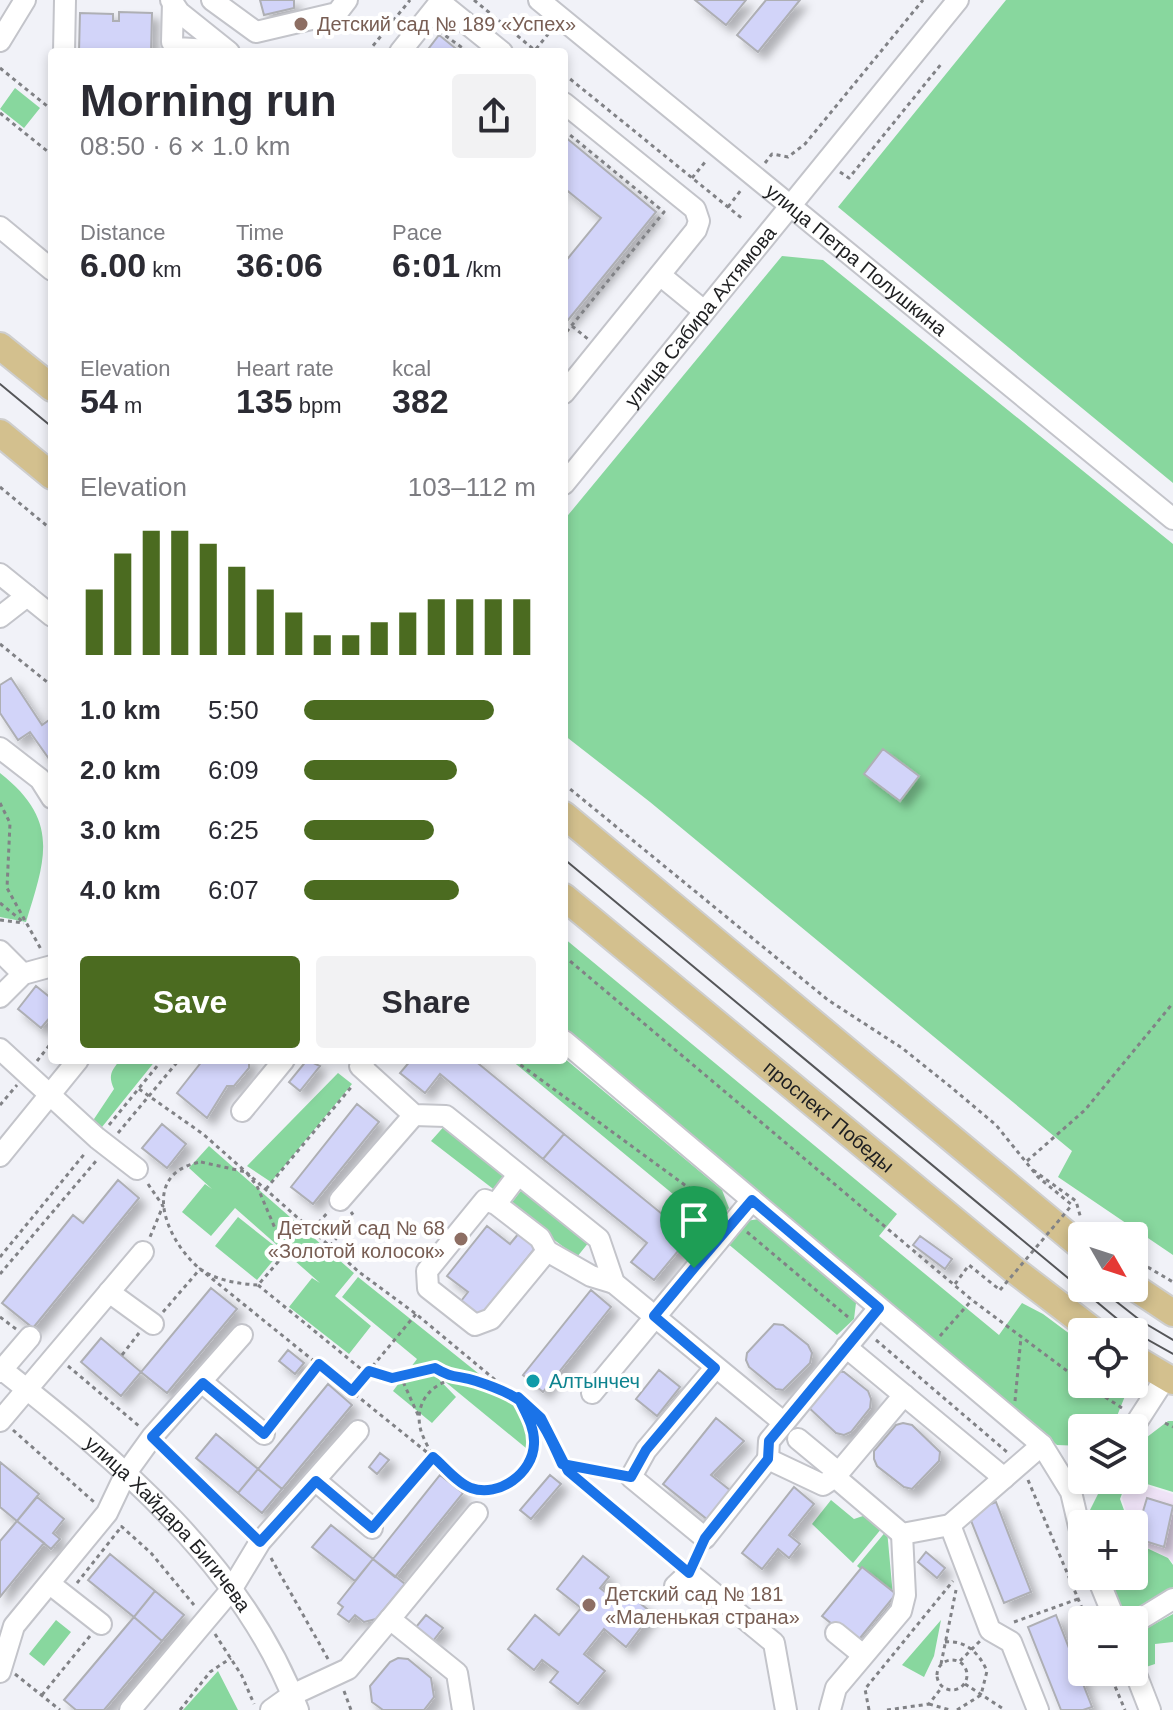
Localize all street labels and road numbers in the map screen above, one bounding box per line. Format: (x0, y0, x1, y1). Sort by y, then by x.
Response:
street label: улица Петра Полушкина (761, 179, 952, 341)
street label: улица Сабира Ахтямова (620, 221, 781, 411)
street label: проспект Победы (759, 1056, 898, 1177)
street label: улица Хайдара Бигичева (81, 1431, 256, 1617)

